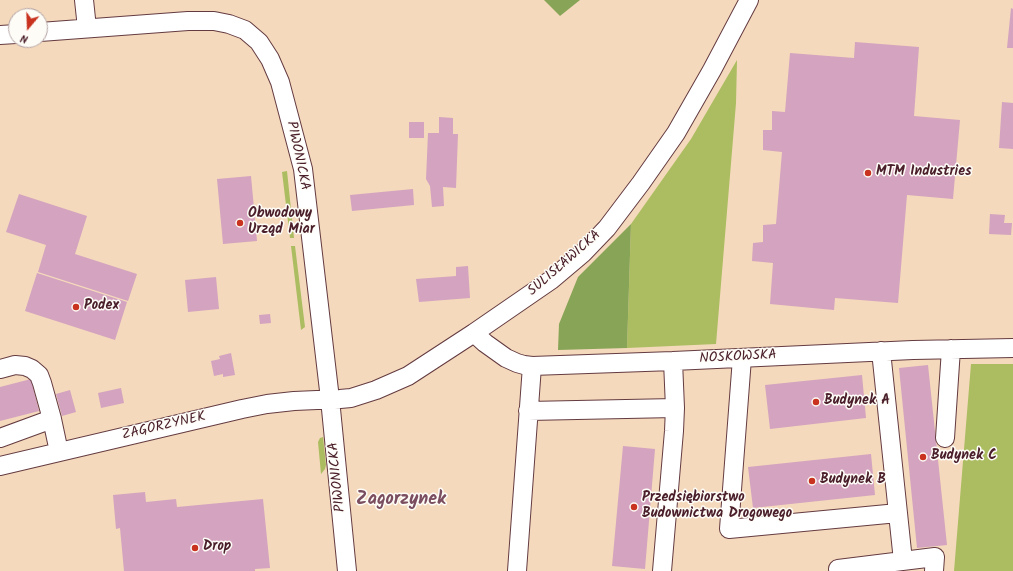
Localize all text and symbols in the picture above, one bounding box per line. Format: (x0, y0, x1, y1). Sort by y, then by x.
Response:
north arrow (8, 8, 48, 48)
text: N (18, 29, 31, 48)
street label: PIWONICKA (281, 120, 313, 192)
place label: MTM Industries (876, 165, 972, 181)
marker: MTM Industries (863, 168, 873, 178)
place label: Obwodowy Urząd Miar (248, 207, 315, 240)
marker: Obwodowy Urząd Miar (235, 218, 245, 228)
street label: SULISŁAWICKA (525, 228, 605, 300)
place label: Podex (84, 299, 119, 315)
marker: Podex (71, 302, 81, 312)
street label: NOSKOWSKA (699, 348, 777, 368)
place label: Budynek A (824, 394, 890, 410)
marker: Budynek A (811, 397, 821, 407)
street label: ZAGORZYNEK (121, 409, 207, 445)
street label: PIWONICKA (326, 441, 350, 513)
place label: Budynek C (931, 449, 997, 465)
marker: Budynek C (918, 452, 928, 462)
place label: Budynek B (820, 473, 886, 489)
marker: Budynek B (807, 476, 817, 486)
district label: Zagorzynek (356, 490, 446, 512)
place label: Przedsiębiorstwo Budownictwa Drogowego (642, 491, 792, 524)
marker: Przedsiębiorstwo Budownictwa Drogowego (629, 502, 639, 512)
place label: Drop (203, 540, 231, 556)
marker: Drop (190, 543, 200, 553)

